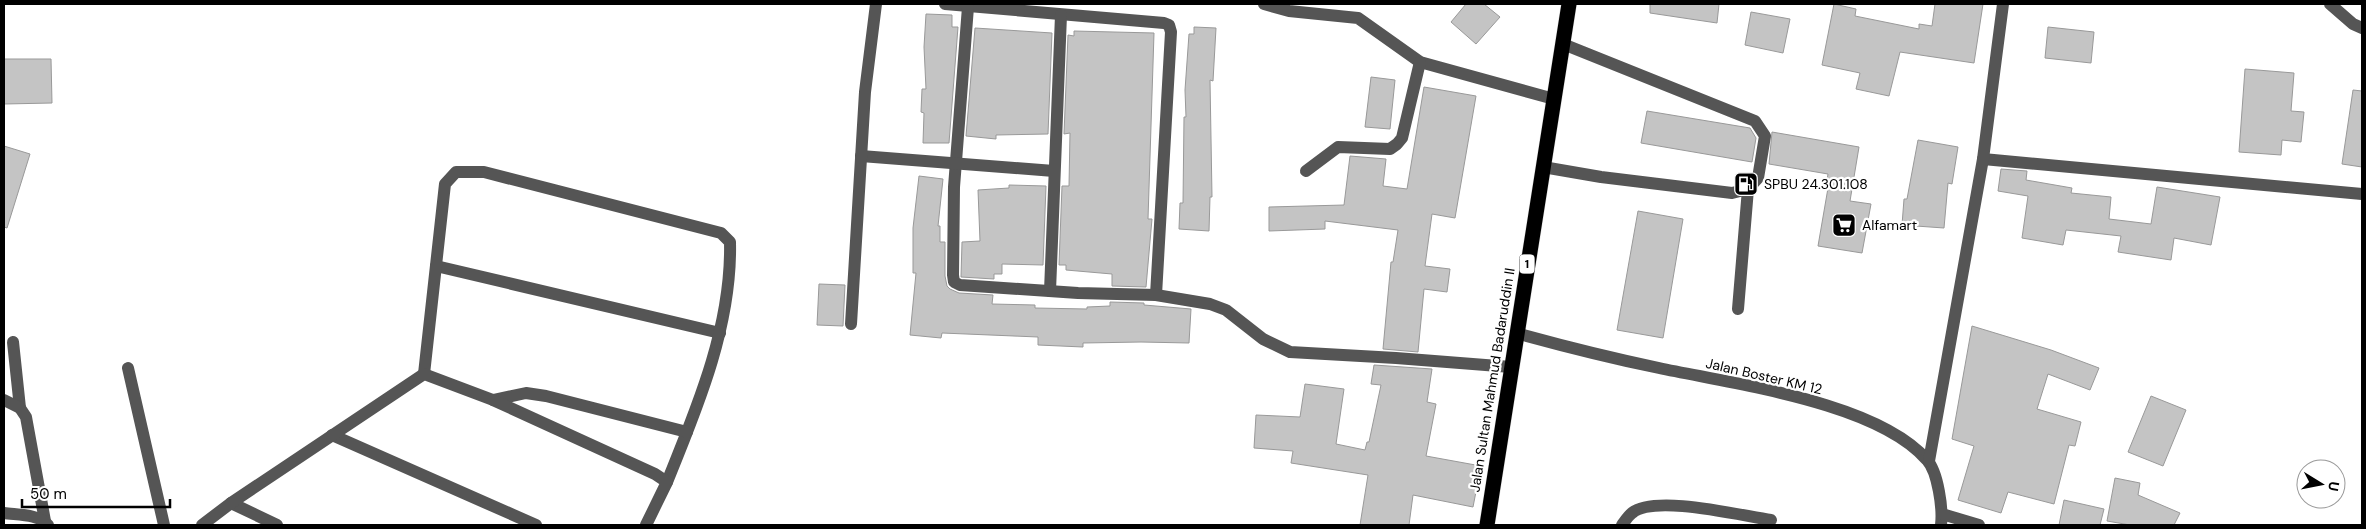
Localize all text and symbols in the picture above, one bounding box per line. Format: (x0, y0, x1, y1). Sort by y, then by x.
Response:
fuel station icon: SPBU 24.301.108 (1733, 171, 1759, 197)
place label: SPBU 24.301.108 (1764, 175, 1868, 193)
supermarket icon: Alfamart (1831, 212, 1857, 238)
place label: Alfamart (1862, 216, 1917, 234)
road number: 1 (1520, 254, 1534, 274)
street label: Jalan Sultan Mahmud Badaruddin II (1465, 267, 1519, 493)
street label: Jalan Boster KM 12 (1704, 354, 1824, 398)
north arrow (2296, 459, 2346, 509)
scale bar (22, 476, 170, 508)
text: U (2324, 480, 2343, 493)
text: 50 m (30, 484, 67, 504)

